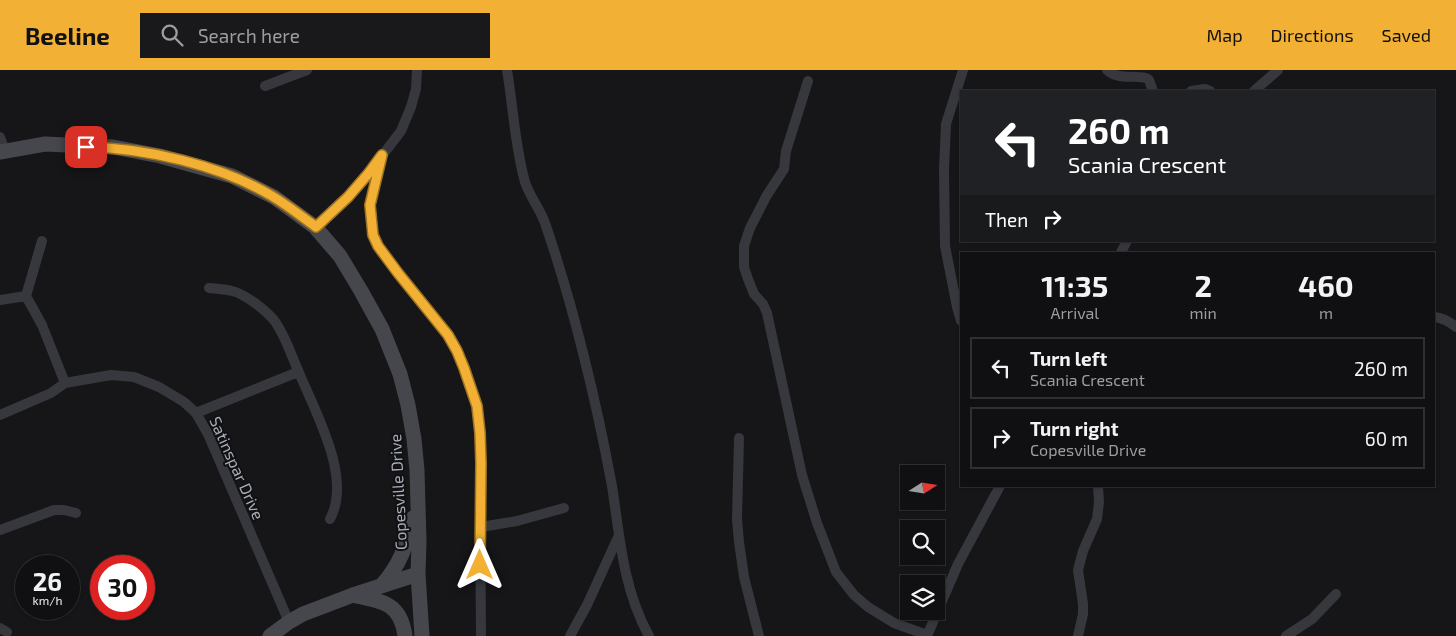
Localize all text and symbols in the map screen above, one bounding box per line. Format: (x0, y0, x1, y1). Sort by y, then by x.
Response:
search box (140, 13, 490, 58)
text: Beeline (25, 21, 110, 50)
icon: search (158, 21, 186, 49)
text: Search here (198, 24, 300, 47)
text: Map (1206, 24, 1243, 46)
text: Directions (1271, 24, 1354, 46)
text: Saved (1382, 24, 1431, 46)
text: 260 m (1068, 109, 1169, 151)
icon: left (985, 110, 1050, 175)
pin (65, 126, 107, 168)
icon: arrive (72, 133, 100, 161)
text: Scania Crescent (1068, 151, 1226, 177)
icon: right (1038, 205, 1066, 233)
text: Then (985, 208, 1028, 231)
text: 11:35 (1041, 267, 1108, 303)
text: 2 (1195, 267, 1212, 303)
text: 460 (1298, 267, 1354, 303)
text: Arrival (1050, 303, 1099, 322)
text: min (1190, 303, 1217, 322)
text: m (1319, 303, 1333, 322)
text: Turn left (1030, 347, 1107, 370)
icon: left (987, 354, 1015, 382)
text: 260 m (1354, 357, 1408, 380)
text: Scania Crescent (1030, 370, 1145, 389)
street label: Satinspar Drive (206, 413, 269, 522)
text: Turn right (1030, 417, 1118, 440)
icon: right (987, 424, 1015, 452)
text: 60 m (1365, 427, 1408, 450)
street label: Copesville Drive (385, 433, 410, 551)
text: Copesville Drive (1030, 440, 1146, 459)
north arrow (900, 465, 945, 510)
map controls (900, 465, 945, 620)
button: search (900, 520, 945, 565)
position arrow (453, 538, 505, 590)
speed limit sign: 30 (90, 555, 155, 620)
text: 26 (33, 566, 62, 596)
button: layers (900, 575, 945, 620)
text: km/h (33, 593, 62, 607)

